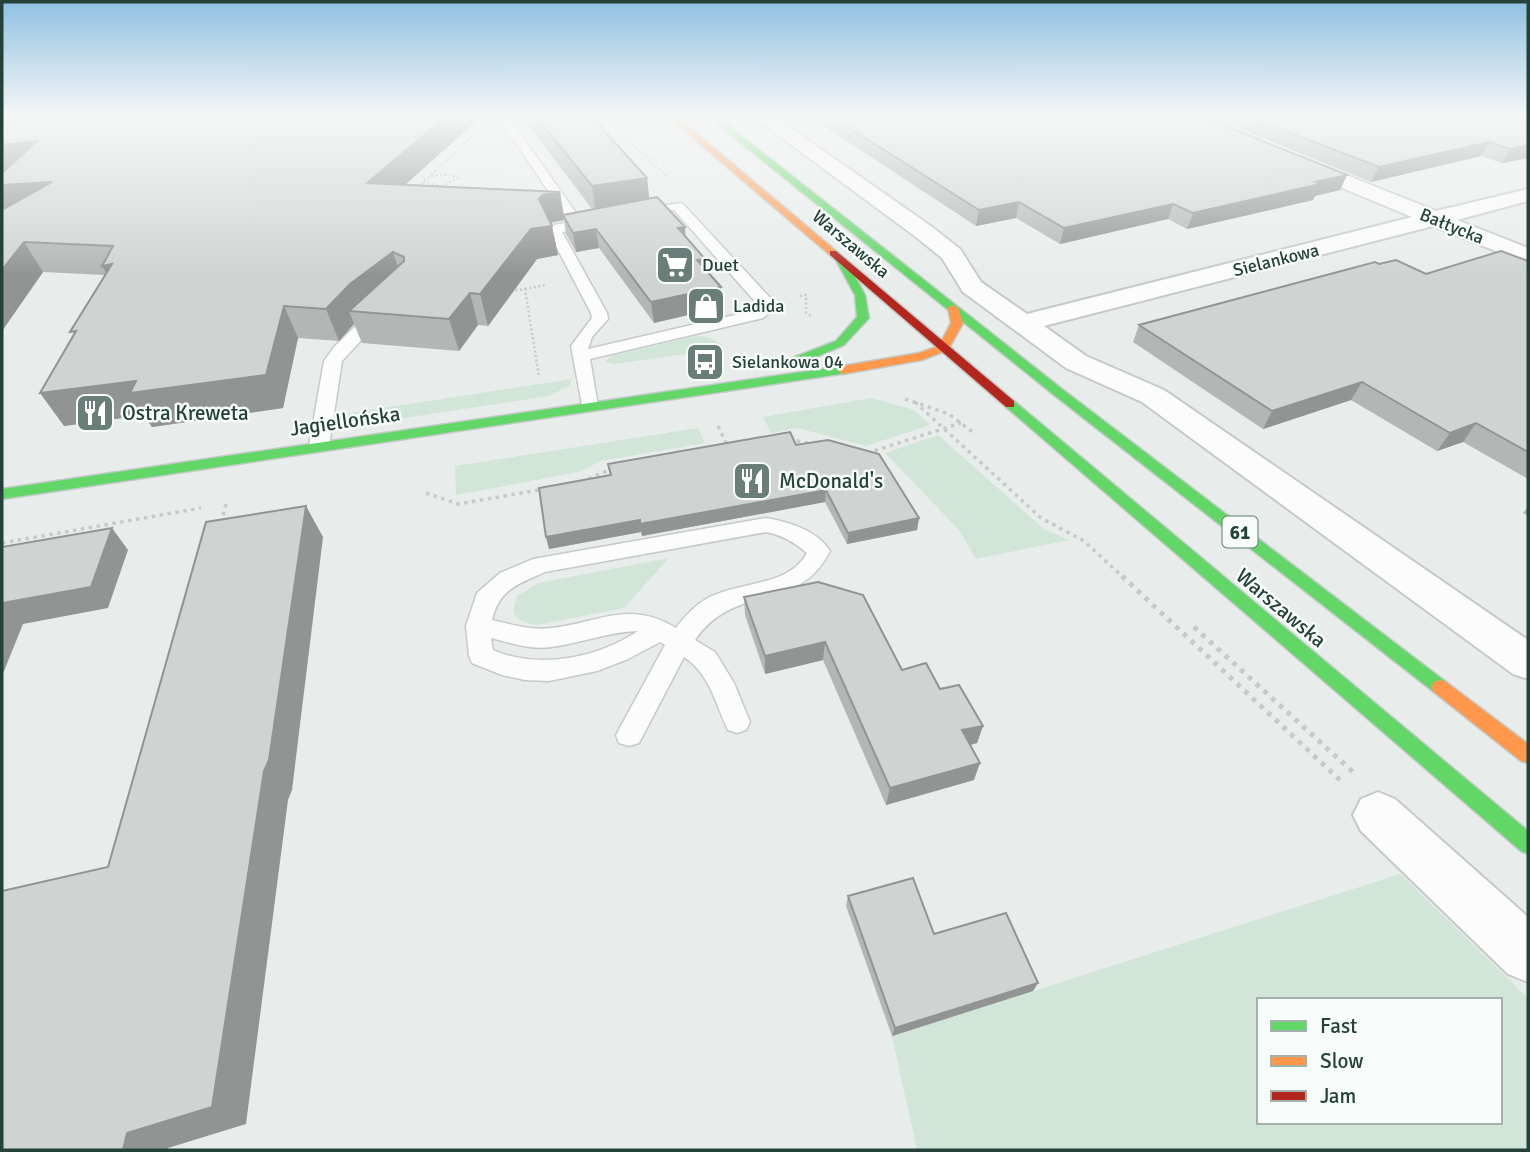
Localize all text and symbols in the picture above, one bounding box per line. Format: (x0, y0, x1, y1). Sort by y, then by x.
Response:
street label: Bałtycka (1417, 203, 1487, 249)
street label: Warszawska (808, 205, 894, 283)
street label: Sielankowa (1231, 239, 1321, 281)
supermarket icon: Duet (654, 244, 696, 286)
place label: Duet (702, 254, 739, 276)
shop icon: Ladida (685, 285, 727, 327)
place label: Ladida (733, 295, 784, 317)
bus stop icon: Sielankowa 04 (684, 341, 726, 383)
place label: Sielankowa 04 (732, 351, 844, 373)
restaurant icon: Ostra Kreweta (74, 392, 116, 434)
place label: Ostra Kreweta (122, 400, 249, 426)
street label: Jagiellońska (288, 400, 402, 442)
restaurant icon: McDonald's (731, 460, 773, 502)
place label: McDonald's (779, 468, 883, 494)
road number: 61 (1222, 516, 1258, 548)
street label: Warszawska (1231, 563, 1331, 653)
legend (1257, 998, 1502, 1124)
text: Fast (1320, 1013, 1357, 1039)
text: Slow (1320, 1048, 1364, 1074)
text: Jam (1320, 1083, 1356, 1109)

